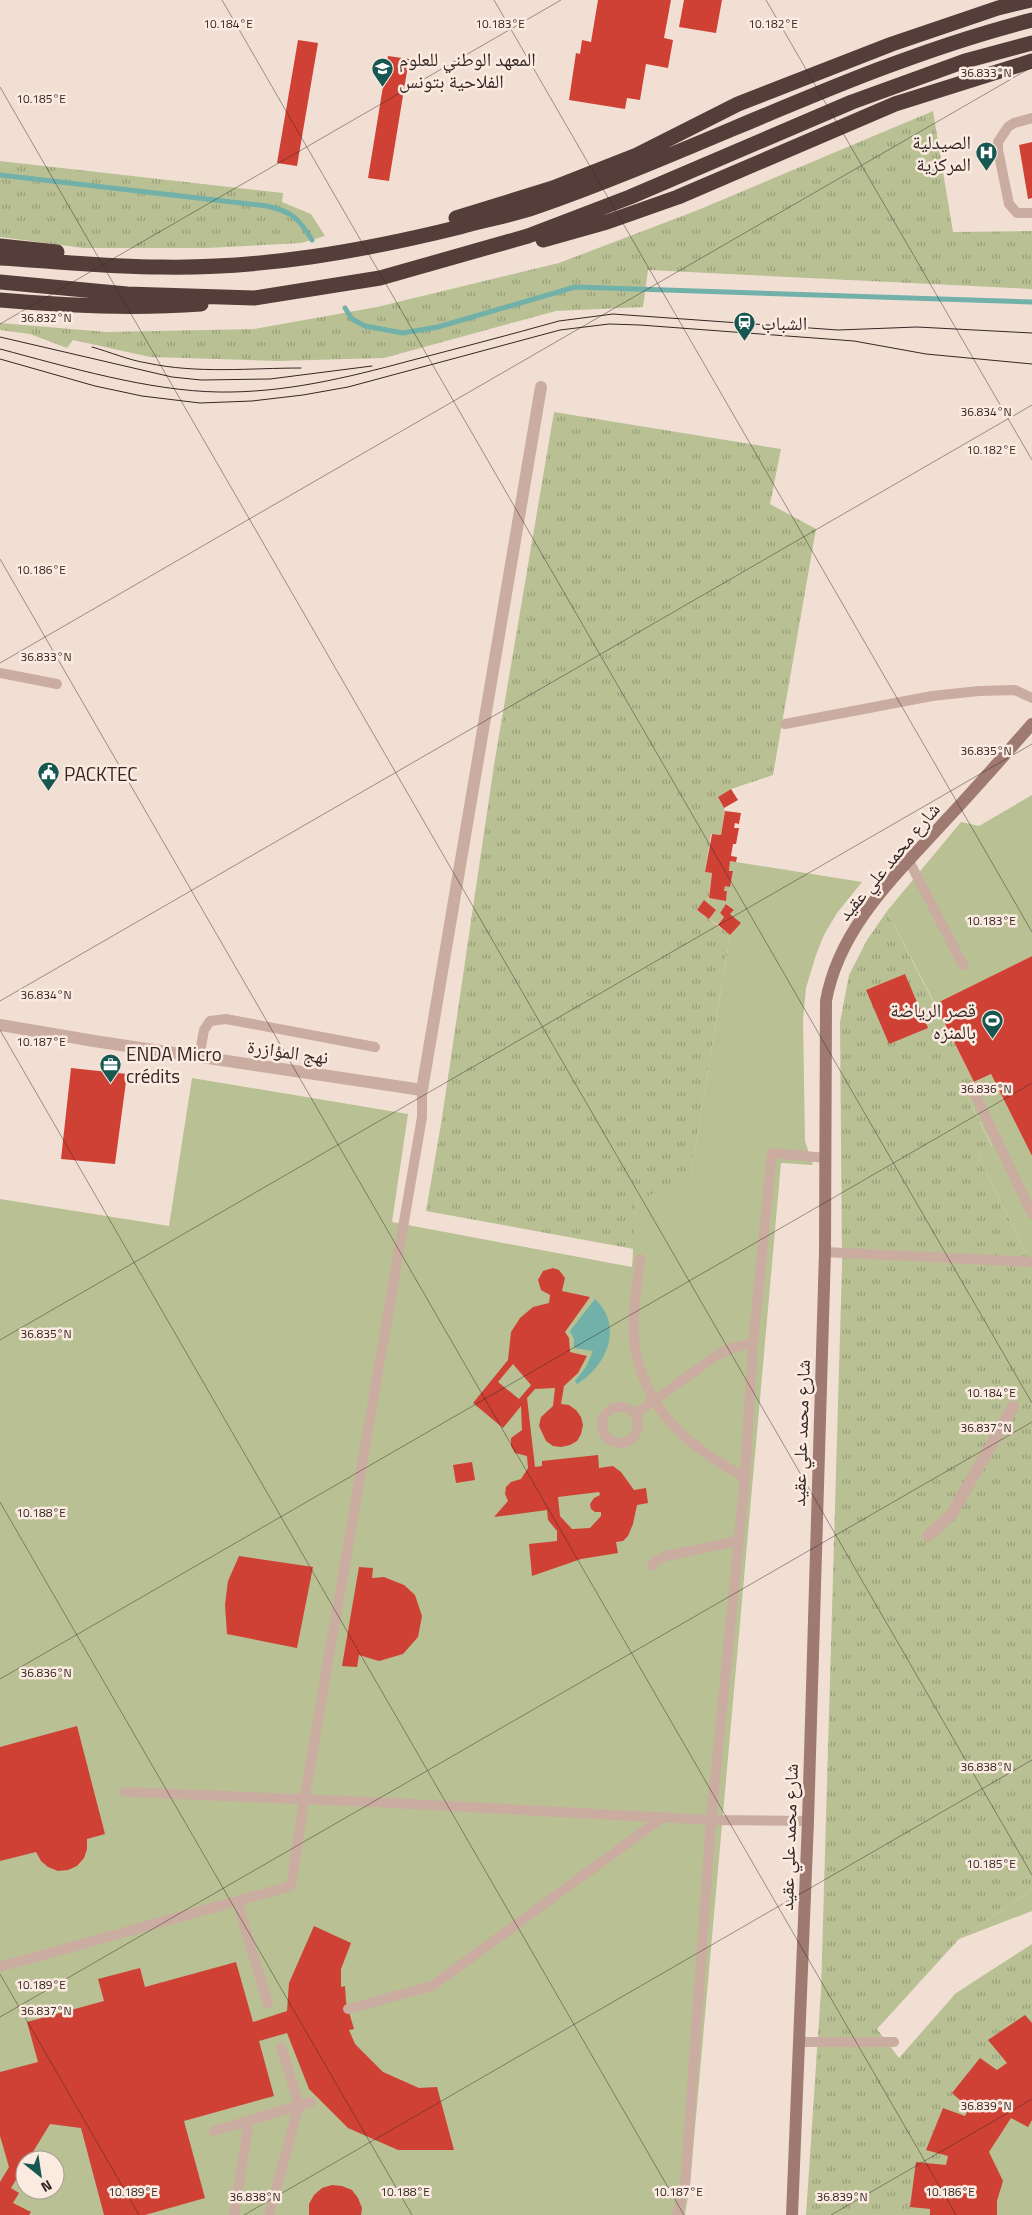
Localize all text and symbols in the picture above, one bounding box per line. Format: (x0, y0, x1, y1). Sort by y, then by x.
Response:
text: 10.184°E (203, 14, 253, 33)
text: 10.183°E (475, 14, 525, 33)
text: 10.182°E (748, 14, 798, 33)
place label: المعهد الوطني للعلوم الفلاحية بتونس (399, 44, 536, 95)
school or university icon: المعهد الوطني للعلوم الفلاحية بتونس (371, 57, 395, 88)
text: 36.833°N (960, 63, 1012, 82)
text: 10.185°E (16, 89, 66, 108)
place label: الصيدلية المركزية (912, 127, 971, 178)
hospital icon: الصيدلية المركزية (975, 140, 999, 171)
text: 36.832°N (20, 308, 72, 327)
place label: الشباب (761, 308, 807, 337)
station icon: الشباب (733, 310, 757, 341)
text: 36.834°N (960, 402, 1012, 421)
text: 10.182°E (966, 440, 1016, 459)
text: 10.186°E (16, 560, 66, 579)
text: 36.833°N (20, 647, 72, 666)
text: 36.835°N (960, 741, 1012, 760)
place label: PACKTEC (64, 759, 138, 788)
public building icon: PACKTEC (36, 761, 60, 792)
street label: شارع محمد علي عقيد (830, 795, 948, 928)
text: 10.183°E (966, 911, 1016, 930)
text: 36.834°N (20, 985, 72, 1004)
place label: قصر الرياضة بالمنزه (890, 995, 976, 1046)
sports icon: قصر الرياضة بالمنزه (980, 1008, 1004, 1039)
street label: نهج المؤازرة (246, 1031, 330, 1071)
text: 10.187°E (16, 1032, 66, 1051)
place label: ENDA Micro crédits (126, 1039, 222, 1090)
office icon: ENDA Micro crédits (98, 1052, 122, 1083)
text: 36.836°N (960, 1079, 1012, 1098)
text: 36.835°N (20, 1324, 72, 1343)
street label: شارع محمد علي عقيد (783, 1359, 819, 1507)
text: 10.184°E (966, 1383, 1016, 1402)
text: 36.837°N (960, 1418, 1012, 1437)
text: 10.188°E (16, 1503, 66, 1522)
text: 36.836°N (20, 1663, 72, 1682)
text: 36.838°N (960, 1757, 1012, 1776)
street label: شارع محمد علي عقيد (771, 1763, 807, 1911)
text: 10.185°E (966, 1854, 1016, 1873)
text: 10.189°E (16, 1975, 66, 1994)
text: 36.837°N (20, 2001, 72, 2020)
text: 36.839°N (960, 2096, 1012, 2115)
north arrow (15, 2150, 65, 2200)
text: N (37, 2175, 56, 2198)
text: 10.189°E (108, 2182, 158, 2201)
text: 10.188°E (380, 2182, 430, 2201)
text: 10.187°E (653, 2182, 703, 2201)
text: 10.186°E (925, 2182, 975, 2201)
text: 36.838°N (229, 2187, 281, 2206)
text: 36.839°N (816, 2187, 868, 2206)

